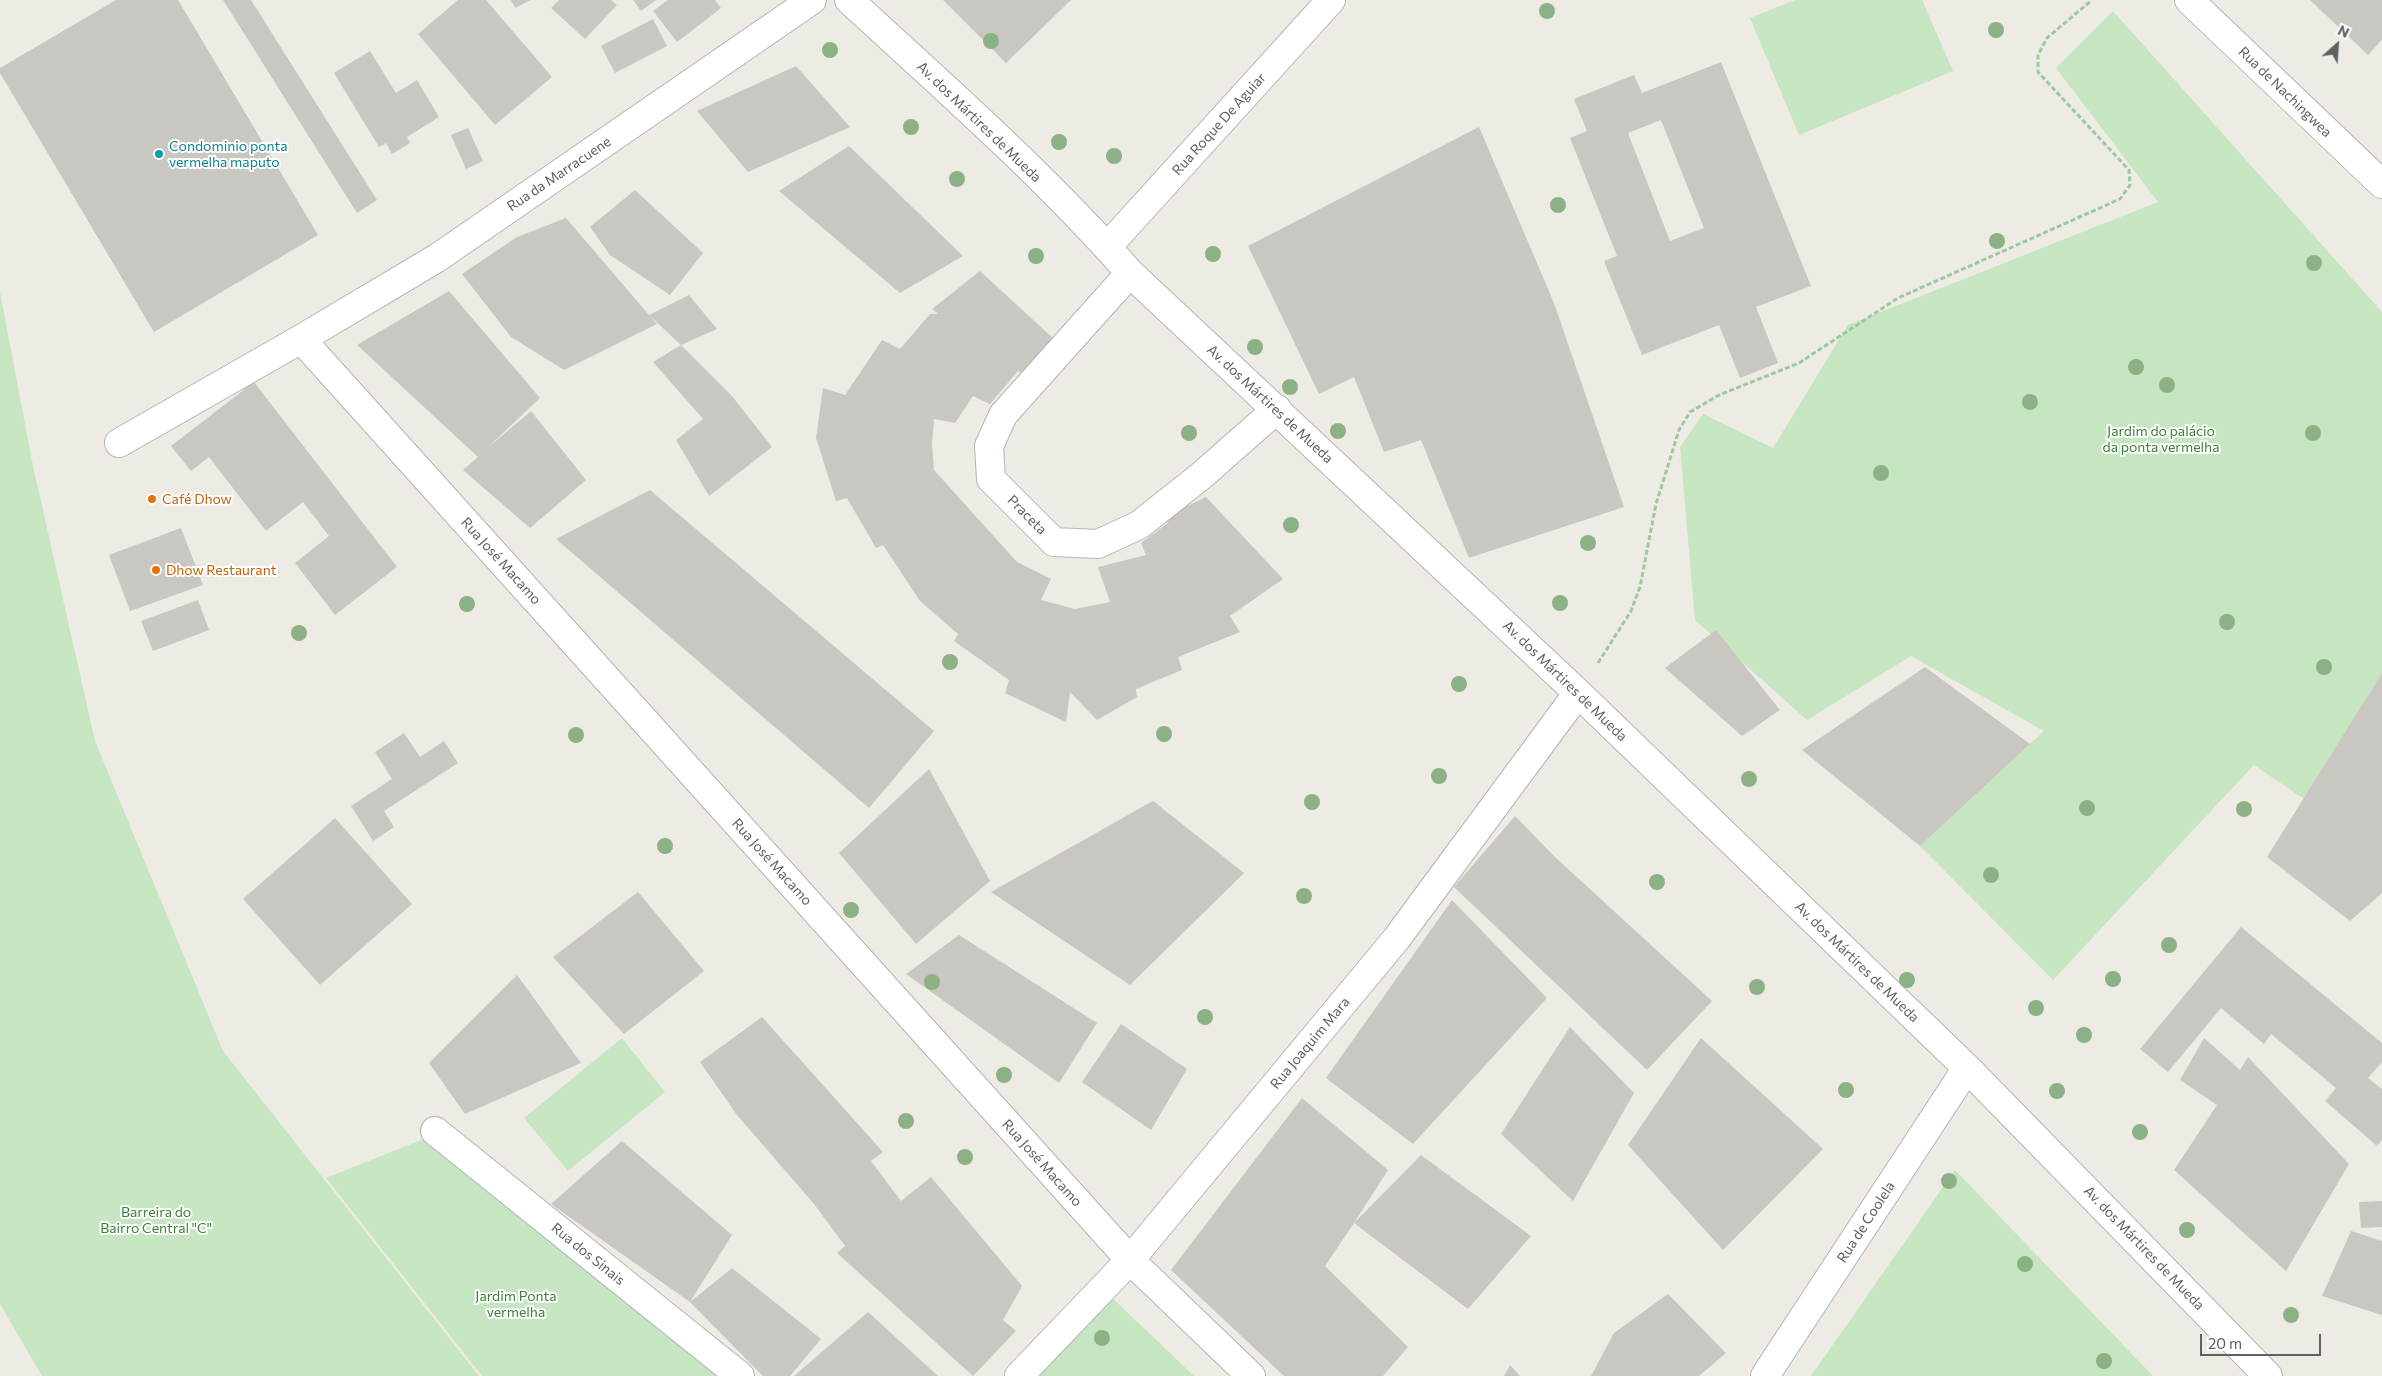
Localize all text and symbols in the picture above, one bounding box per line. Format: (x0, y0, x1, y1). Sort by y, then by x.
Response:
north arrow (2312, 20, 2362, 70)
text: N (2335, 21, 2352, 41)
street label: Rua de Nachingwea (2235, 43, 2335, 141)
street label: Av. dos Mártires de Mueda (913, 58, 1045, 186)
street label: Rua Roque De Aguiar (1169, 69, 1269, 179)
street label: Rua da Marracuene (504, 133, 614, 215)
place label: Condominio ponta vermelha maputo (169, 138, 288, 170)
marker: Condominio ponta vermelha maputo (153, 148, 165, 160)
street label: Av. dos Mártires de Mueda (1203, 341, 1337, 467)
park label: Jardim do palácio da ponta vermelha (2103, 423, 2219, 456)
place label: Café Dhow (162, 491, 232, 507)
street label: Praceta (1004, 492, 1050, 538)
marker: Café Dhow (146, 493, 158, 505)
street label: Rua José Macamo (458, 514, 544, 608)
place label: Dhow Restaurant (166, 562, 276, 578)
marker: Dhow Restaurant (150, 564, 162, 576)
street label: Av. dos Mártires de Mueda (1499, 617, 1631, 745)
street label: Rua José Macamo (729, 815, 815, 909)
street label: Av. dos Mártires de Mueda (1791, 898, 1923, 1026)
street label: Rua Joaquim Mara (1267, 994, 1353, 1092)
street label: Rua José Macamo (999, 1116, 1085, 1210)
street label: Rua de Coolela (1834, 1178, 1898, 1266)
street label: Av. dos Mártires de Mueda (2080, 1182, 2208, 1314)
park label: Barreira do Bairro Central "C" (100, 1204, 212, 1236)
street label: Rua dos Sinais (548, 1219, 628, 1289)
park label: Jardim Ponta vermelha (475, 1288, 557, 1320)
scale bar (2202, 1324, 2323, 1356)
text: 20 m (2208, 1334, 2242, 1352)

